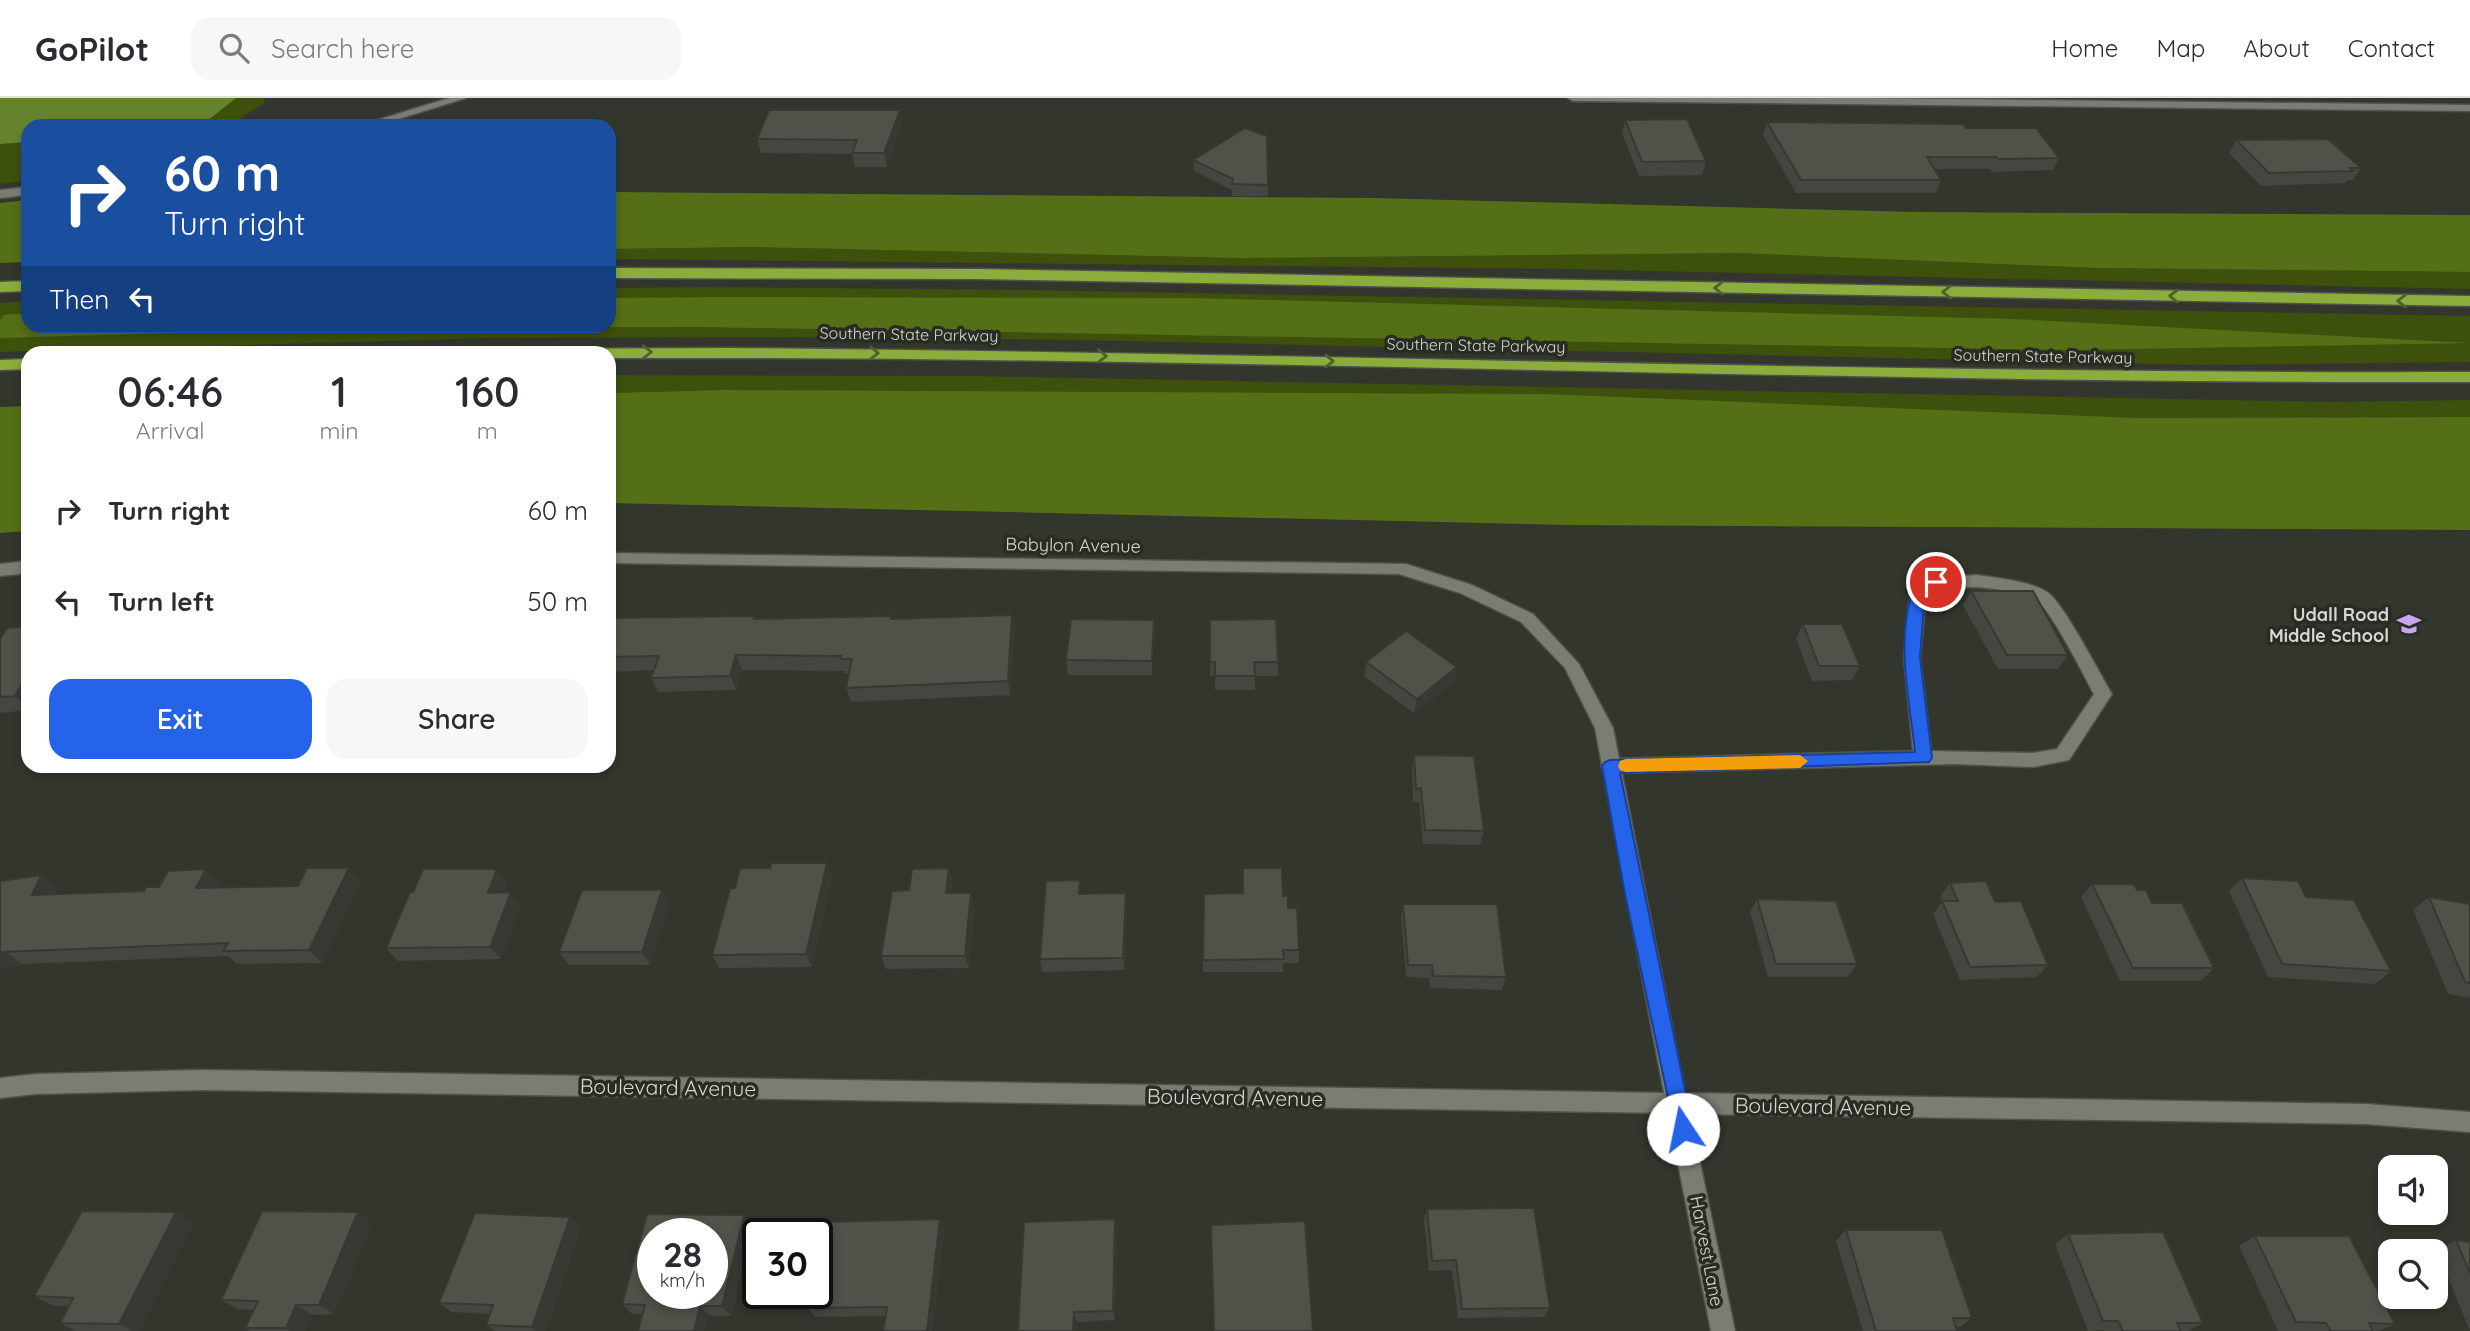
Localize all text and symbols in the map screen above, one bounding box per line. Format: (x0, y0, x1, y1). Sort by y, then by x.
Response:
search box (191, 17, 681, 80)
text: GoPilot (35, 28, 149, 69)
icon: search (215, 29, 253, 67)
text: Search here (271, 32, 414, 65)
text: Home (2051, 33, 2118, 63)
text: Map (2156, 33, 2205, 63)
text: About (2243, 33, 2310, 63)
text: Contact (2348, 33, 2435, 63)
text: 60 m (164, 142, 280, 203)
icon: right (49, 147, 140, 238)
text: Turn right (164, 203, 305, 243)
icon: left (123, 280, 161, 318)
one-way arrow (1714, 280, 1725, 295)
text: Then (49, 283, 109, 316)
one-way arrow (1941, 284, 1952, 300)
one-way arrow (2169, 289, 2180, 304)
one-way arrow (2396, 293, 2407, 309)
street label: Southern State Parkway (819, 322, 999, 346)
street label: Southern State Parkway (1386, 333, 1566, 357)
one-way arrow (642, 344, 653, 360)
street label: Southern State Parkway (1953, 344, 2133, 368)
one-way arrow (870, 345, 880, 361)
one-way arrow (1097, 348, 1108, 364)
one-way arrow (1324, 354, 1335, 369)
text: 06:46 (117, 365, 223, 418)
text: 1 (331, 365, 347, 418)
text: 160 (455, 365, 520, 418)
text: Arrival (136, 416, 205, 445)
text: min (319, 416, 359, 445)
text: m (477, 416, 498, 445)
icon: right (49, 492, 87, 530)
text: Turn right (108, 494, 230, 527)
text: 60 m (528, 494, 588, 527)
street label: Babylon Avenue (1005, 532, 1141, 558)
pin (1906, 552, 1966, 612)
icon: arrive (1917, 563, 1955, 601)
icon: left (49, 583, 87, 621)
text: Turn left (108, 585, 215, 618)
text: 50 m (528, 585, 588, 618)
place label: Udall Road Middle School (2269, 603, 2389, 647)
school or university icon: Udall Road Middle School (2395, 610, 2423, 638)
button: Exit (49, 679, 312, 759)
button: Share (326, 679, 588, 759)
street label: Boulevard Avenue (580, 1072, 756, 1102)
street label: Boulevard Avenue (1147, 1082, 1323, 1112)
street label: Boulevard Avenue (1735, 1091, 1911, 1121)
position arrow (1646, 1092, 1720, 1166)
map controls (2378, 1155, 2448, 1309)
button: sound (2378, 1155, 2448, 1225)
street label: Harvest Lane (1685, 1194, 1729, 1308)
speed limit sign: 30 (742, 1218, 833, 1309)
text: 28 (663, 1232, 702, 1276)
button: search (2378, 1239, 2448, 1309)
text: km/h (660, 1269, 705, 1292)

